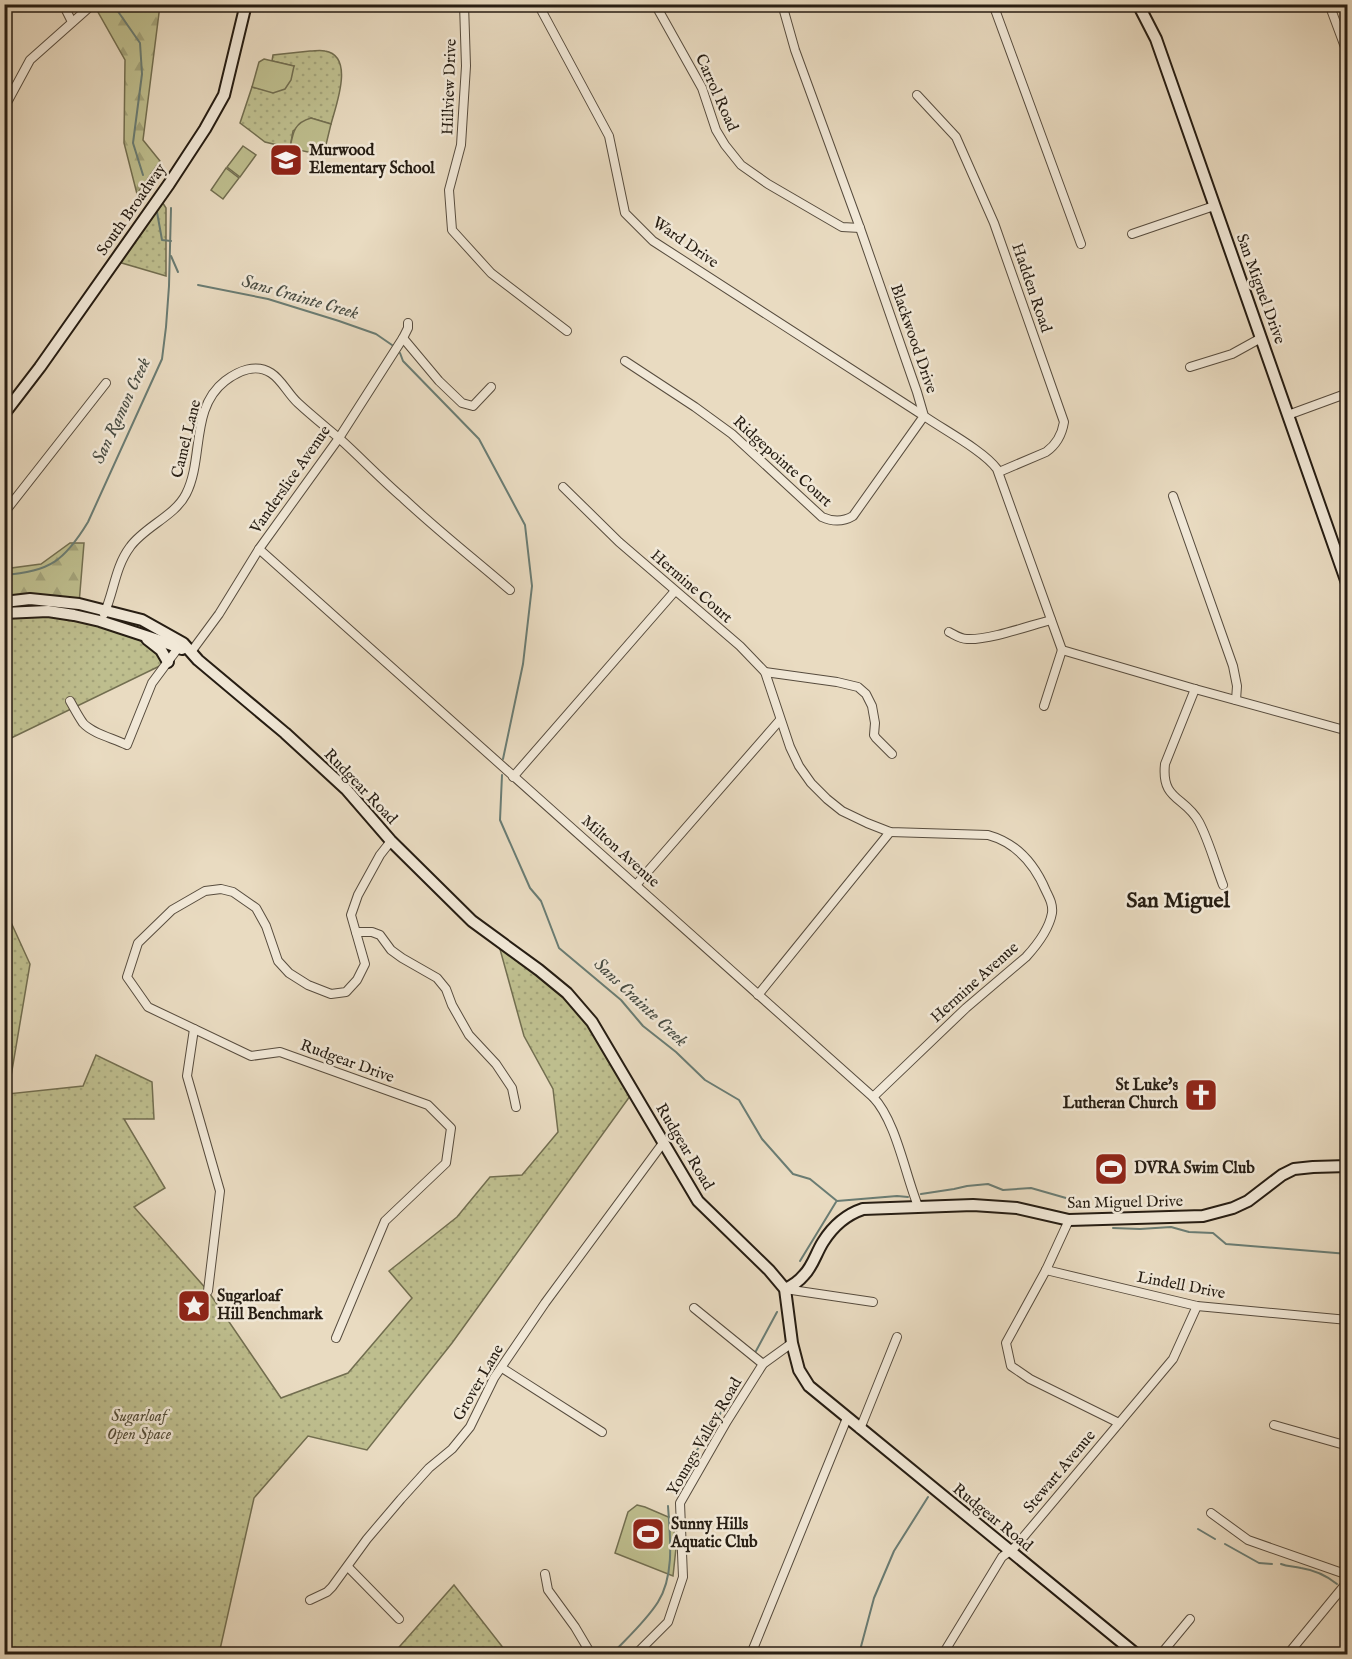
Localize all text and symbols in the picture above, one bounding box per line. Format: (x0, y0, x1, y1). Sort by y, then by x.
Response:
street label: Hillview Drive (438, 38, 462, 136)
street label: Carrol Road (690, 51, 742, 135)
place label: Murwood Elementary School (309, 141, 435, 179)
school or university icon: Murwood Elementary School (268, 142, 304, 178)
street label: South Broadway (93, 160, 171, 260)
street label: Ward Drive (648, 213, 722, 273)
street label: San Miguel Drive (1231, 231, 1289, 347)
street label: Hadden Road (1006, 241, 1056, 336)
water label: Sans Crainte Creek (239, 270, 361, 326)
street label: Blackwood Drive (885, 282, 941, 396)
water label: San Ramon Creek (87, 354, 157, 468)
street label: Camel Lane (168, 398, 206, 480)
street label: Ridgepointe Court (728, 412, 836, 512)
street label: Vanderslice Avenue (246, 422, 336, 539)
street label: Hermine Court (646, 546, 737, 628)
street label: Rudgear Road (319, 745, 401, 829)
street label: Milton Avenue (577, 812, 663, 892)
district label: San Miguel (1126, 887, 1231, 915)
street label: Hermine Avenue (927, 938, 1023, 1028)
water label: Sans Crainte Creek (588, 954, 692, 1052)
street label: Rudgear Drive (297, 1036, 397, 1088)
place label: St Luke's Lutheran Church (1063, 1076, 1178, 1114)
church icon: St Luke's Lutheran Church (1183, 1077, 1219, 1113)
street label: Rudgear Road (650, 1100, 718, 1194)
sports icon: DVRA Swim Club (1093, 1151, 1129, 1187)
place label: DVRA Swim Club (1134, 1159, 1255, 1179)
street label: San Miguel Drive (1067, 1192, 1183, 1214)
street label: Lindell Drive (1135, 1268, 1227, 1304)
place label: Sugarloaf Hill Benchmark (217, 1287, 323, 1325)
place icon: Sugarloaf Hill Benchmark (176, 1288, 212, 1324)
street label: Grover Lane (449, 1341, 509, 1425)
street label: Youngs Valley Road (663, 1374, 747, 1500)
park label: Sugarloaf Open Space (107, 1407, 172, 1445)
street label: Stewart Avenue (1019, 1426, 1101, 1518)
street label: Rudgear Road (948, 1480, 1037, 1557)
place label: Sunny Hills Aquatic Club (670, 1515, 758, 1553)
sports icon: Sunny Hills Aquatic Club (630, 1516, 666, 1552)

